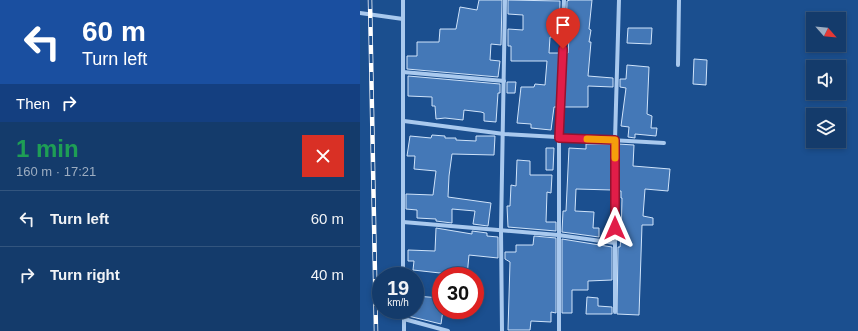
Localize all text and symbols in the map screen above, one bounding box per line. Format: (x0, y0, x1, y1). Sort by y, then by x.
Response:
pin (546, 8, 580, 49)
north arrow (806, 12, 846, 52)
map controls (806, 12, 846, 148)
icon: arrive (552, 14, 574, 36)
icon: left (16, 16, 68, 68)
text: 60 m (82, 16, 146, 47)
text: Turn left (82, 49, 147, 69)
button: sound (806, 60, 846, 100)
icon: right (58, 92, 80, 114)
text: Then (16, 95, 50, 112)
button: layers (806, 108, 846, 148)
text: 1 min (16, 135, 79, 162)
button: close (302, 135, 344, 177)
text: 160 m · 17:21 (16, 164, 96, 179)
position arrow (594, 207, 636, 249)
icon: left (16, 208, 38, 230)
text: Turn left (50, 210, 109, 227)
text: 60 m (311, 210, 344, 227)
icon: right (16, 264, 38, 286)
text: Turn right (50, 266, 120, 283)
text: 40 m (311, 266, 344, 283)
speed limit sign: 30 (432, 267, 484, 319)
text: 19 (387, 277, 409, 299)
text: km/h (387, 297, 409, 308)

